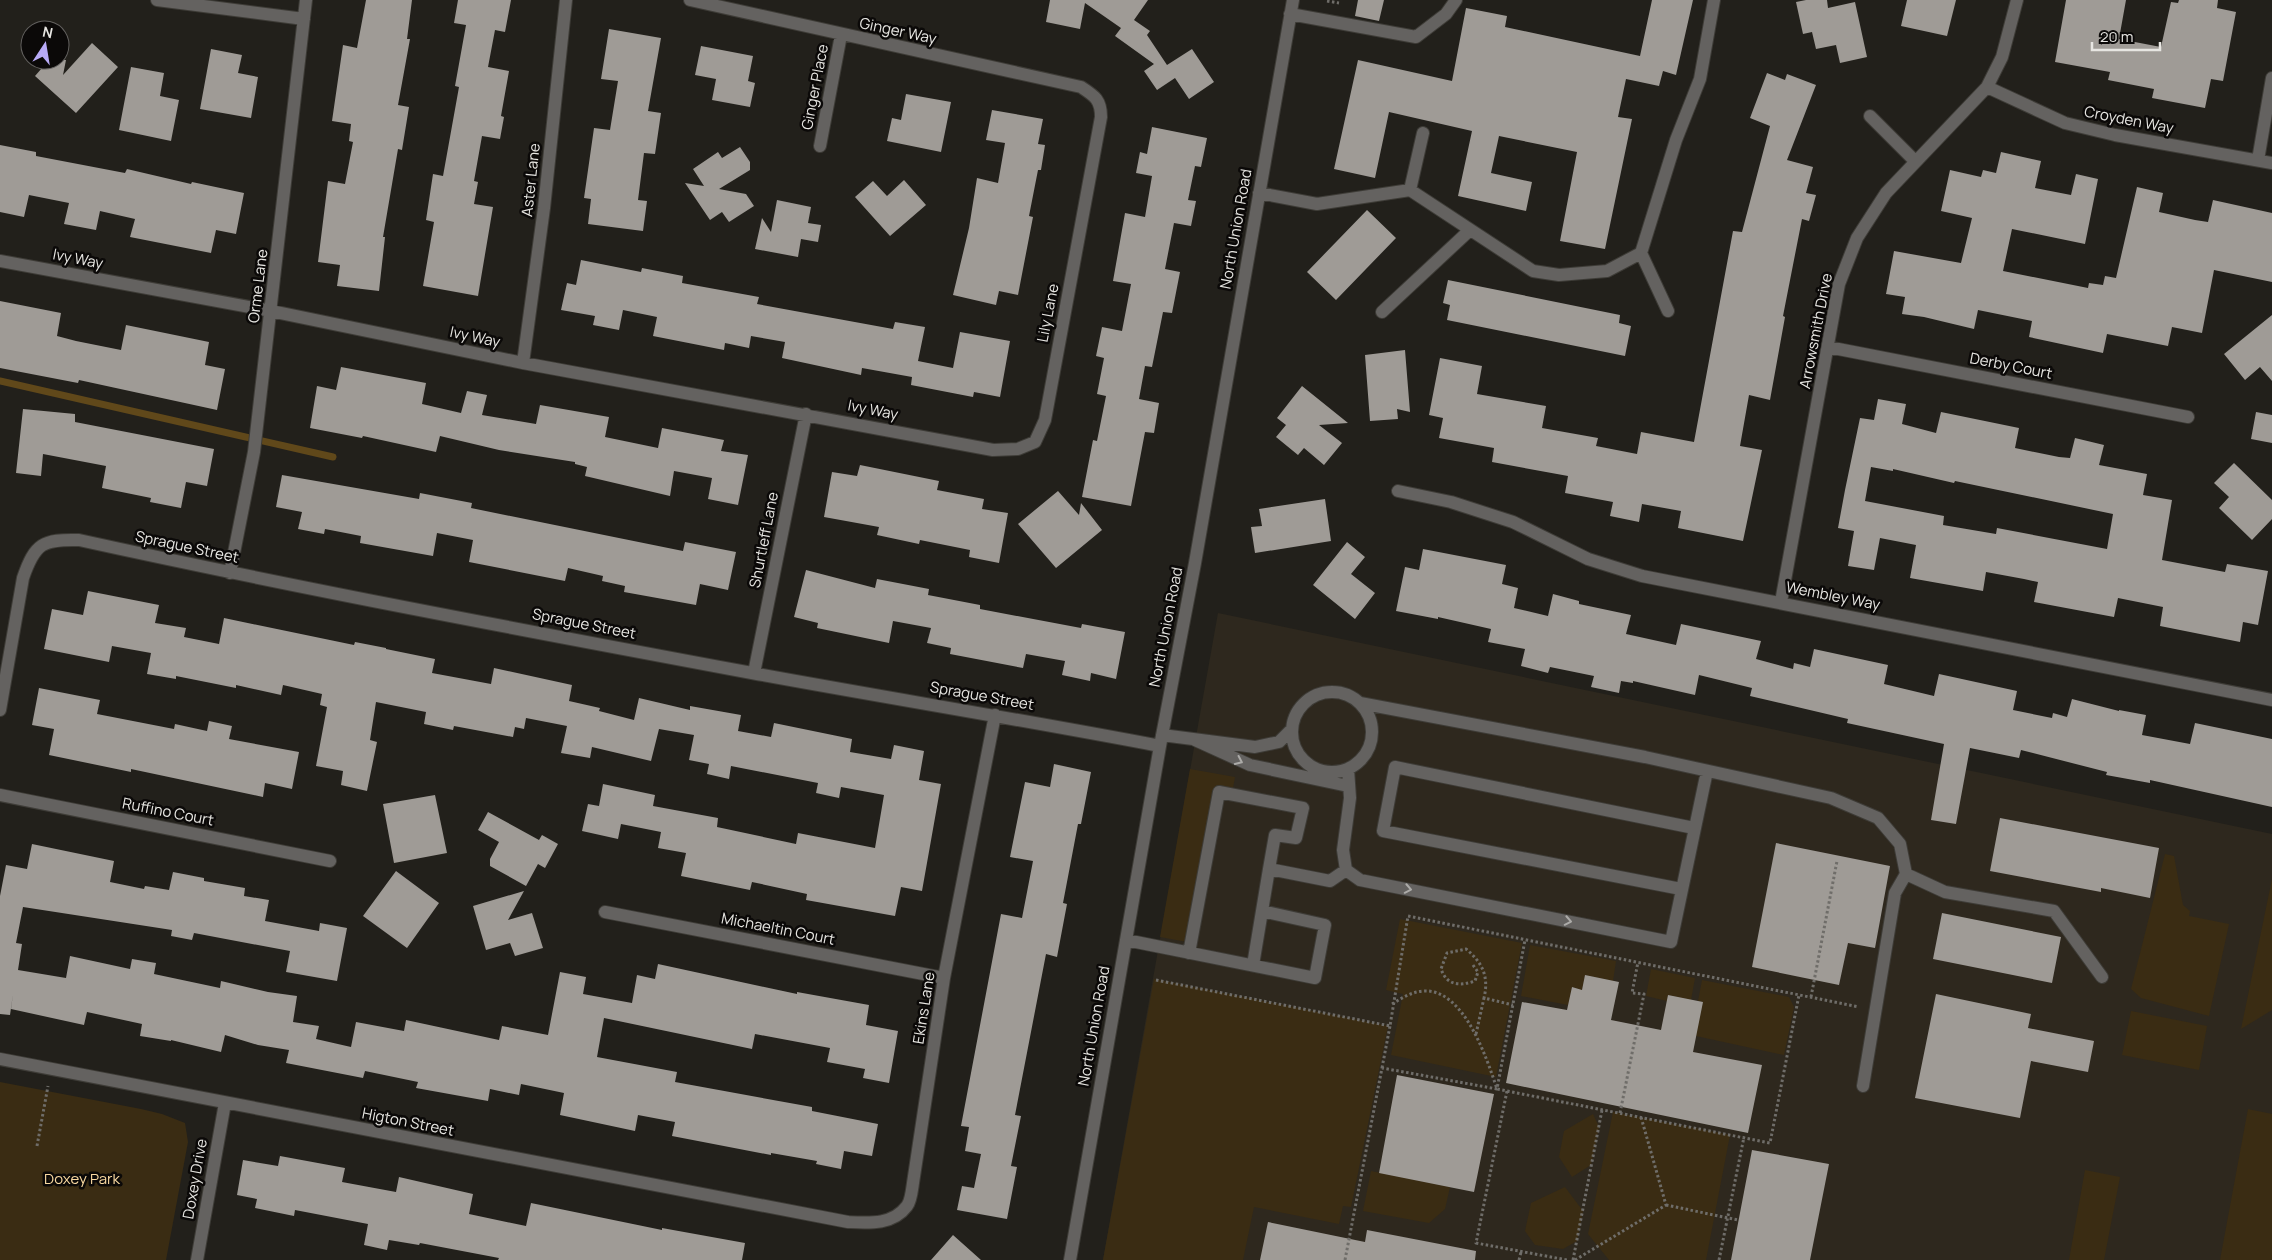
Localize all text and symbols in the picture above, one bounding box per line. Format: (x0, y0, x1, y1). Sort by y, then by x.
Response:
street label: Ginger Way (858, 12, 939, 49)
north arrow (20, 20, 70, 70)
scale bar (2092, 20, 2160, 52)
text: N (41, 21, 55, 42)
text: 20 m (2100, 26, 2133, 47)
street label: Ginger Place (796, 42, 833, 132)
street label: Croyden Way (2083, 101, 2176, 138)
street label: Aster Lane (516, 142, 545, 218)
street label: North Union Road (1215, 167, 1256, 291)
street label: Ivy Way (51, 243, 105, 274)
street label: Orme Lane (243, 248, 272, 324)
street label: Arrowsmith Drive (1794, 271, 1837, 390)
street label: Lily Lane (1032, 282, 1064, 344)
street label: Ivy Way (448, 321, 502, 352)
street label: Derby Court (1968, 347, 2054, 384)
street label: Ivy Way (846, 394, 900, 425)
street label: Shurtleff Lane (744, 490, 783, 590)
street label: Sprague Street (133, 525, 241, 568)
street label: North Union Road (1144, 565, 1187, 689)
street label: Wembley Way (1784, 576, 1882, 615)
street label: Sprague Street (530, 603, 638, 644)
street label: Sprague Street (928, 676, 1036, 715)
one-way arrow (1234, 754, 1243, 765)
street label: Ruffino Court (121, 792, 216, 831)
one-way arrow (1404, 883, 1413, 894)
street label: Michaeltin Court (720, 907, 837, 950)
one-way arrow (1563, 915, 1572, 926)
street label: North Union Road (1073, 964, 1114, 1088)
street label: Ekins Lane (907, 970, 940, 1046)
street label: Higton Street (360, 1102, 456, 1141)
street label: Doxey Drive (177, 1137, 212, 1221)
park label: Doxey Park (44, 1168, 120, 1189)

